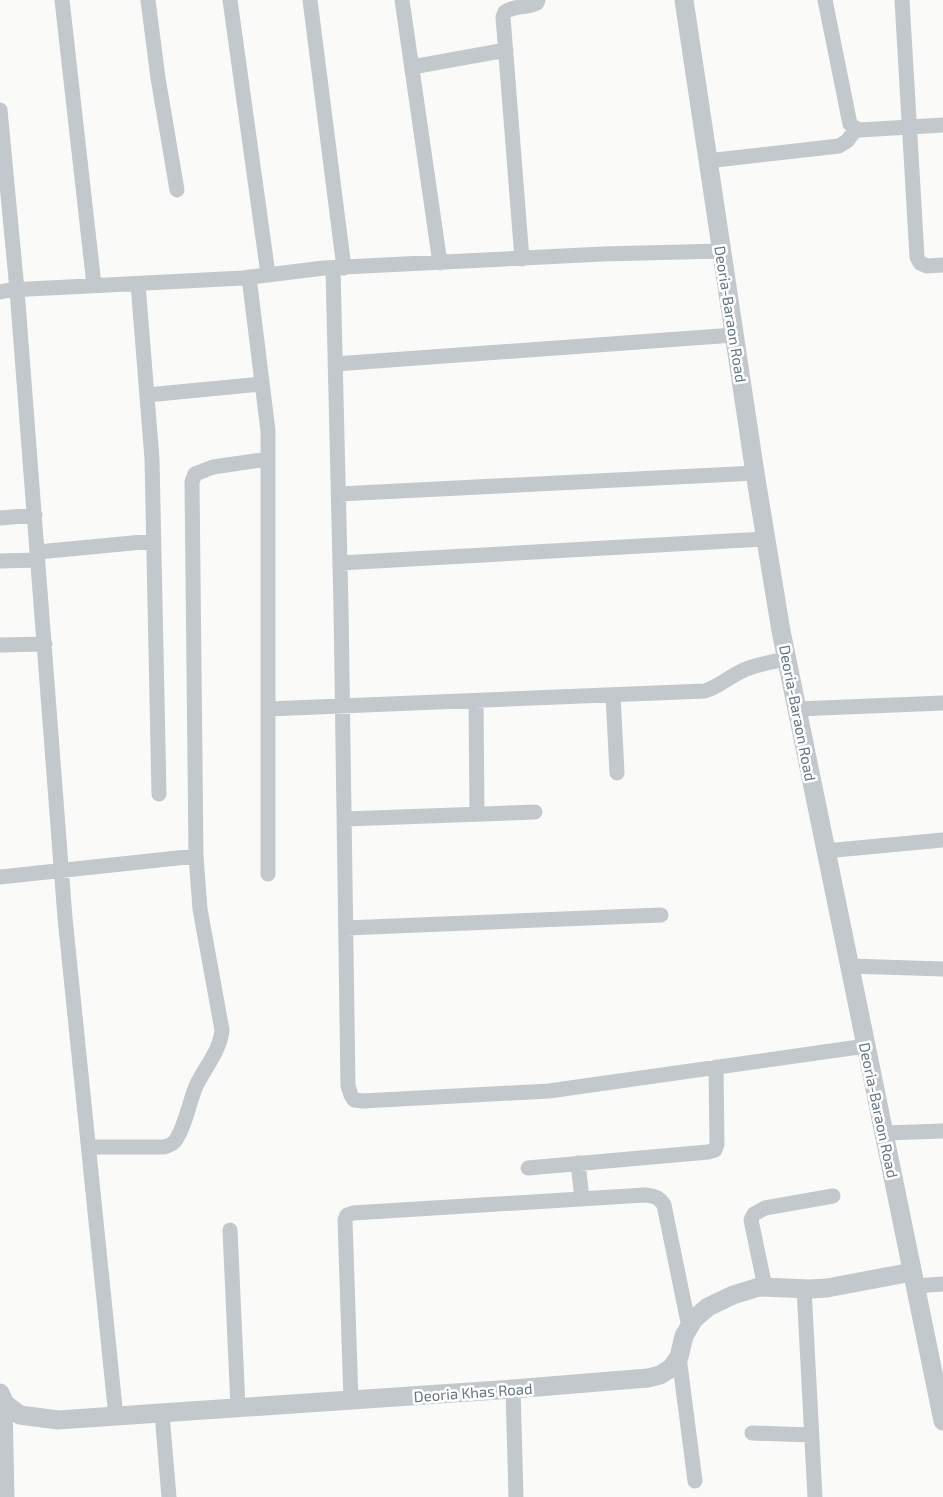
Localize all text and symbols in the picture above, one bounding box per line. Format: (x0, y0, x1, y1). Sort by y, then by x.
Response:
street label: Deoria-Baraon Road (711, 244, 751, 384)
street label: Deoria-Baraon Road (776, 643, 820, 783)
street label: Deoria-Baraon Road (856, 1041, 902, 1179)
street label: Deoria Khas Road (413, 1379, 533, 1405)

